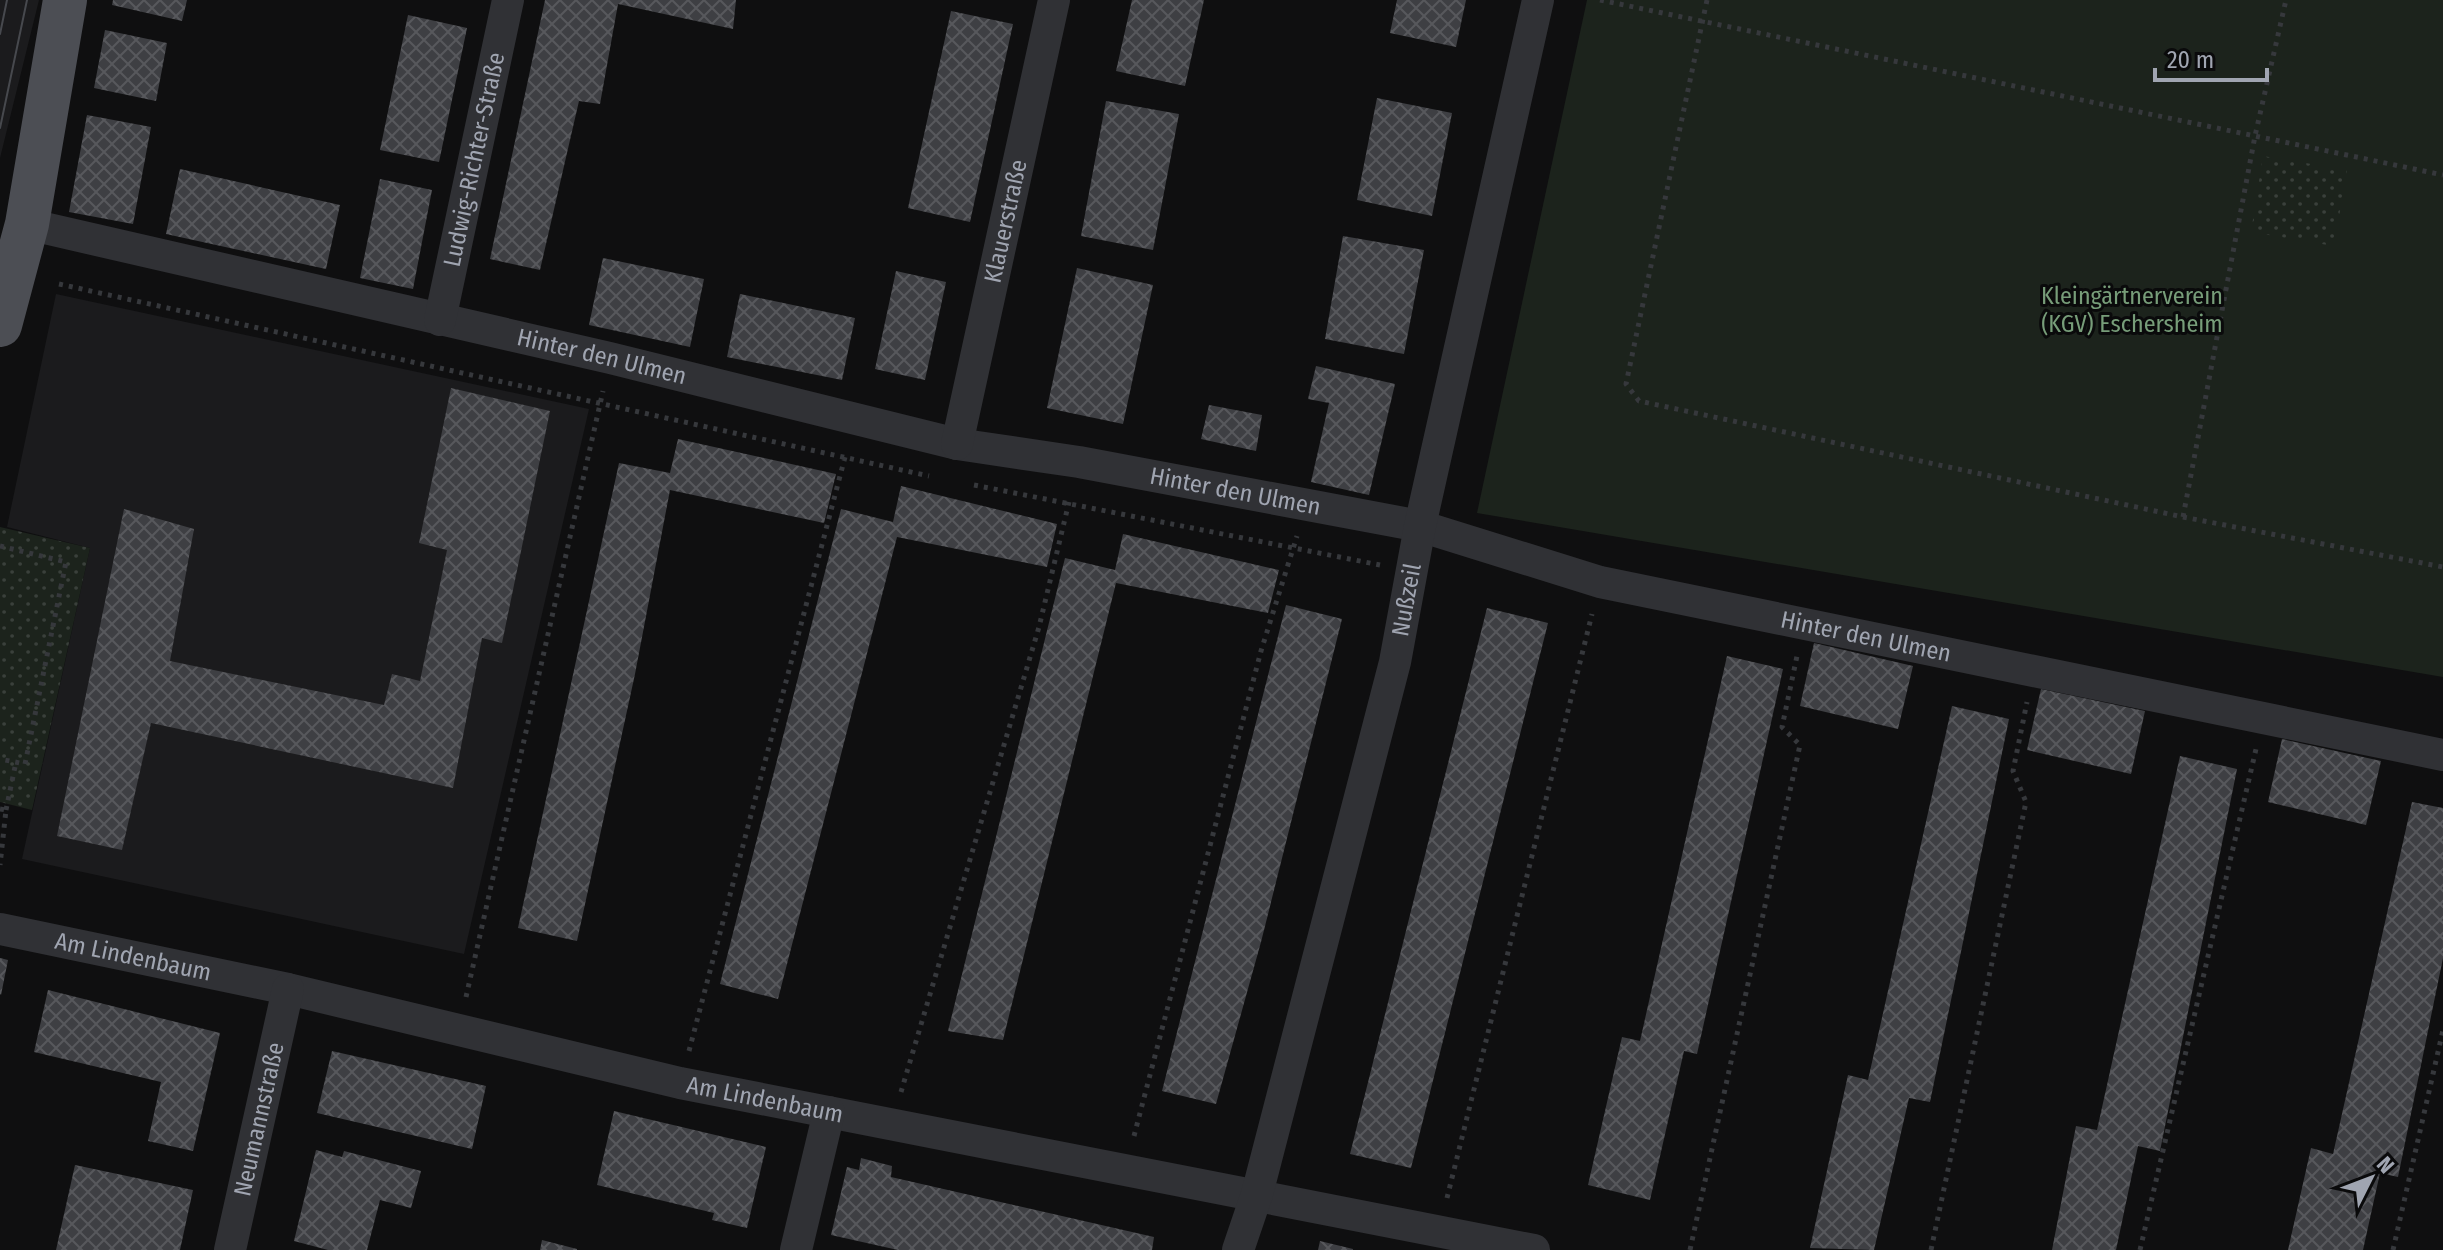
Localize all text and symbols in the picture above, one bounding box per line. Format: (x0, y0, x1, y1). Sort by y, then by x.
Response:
scale bar (2155, 32, 2267, 82)
text: 20 m (2167, 46, 2214, 74)
street label: Ludwig-Richter-Straße (438, 50, 510, 269)
street label: Klauerstraße (979, 157, 1033, 285)
park label: Kleingärtnerverein (KGV) Eschersheim (2041, 282, 2223, 338)
street label: Hinter den Ulmen (515, 323, 689, 390)
street label: Hinter den Ulmen (1148, 462, 1323, 521)
street label: Nußzeil (1386, 561, 1427, 638)
street label: Hinter den Ulmen (1778, 605, 1954, 668)
street label: Am Lindenbaum (53, 927, 214, 987)
street label: Neumannstraße (228, 1040, 290, 1199)
street label: Am Lindenbaum (684, 1071, 846, 1129)
north arrow (2331, 1138, 2411, 1218)
text: N (2371, 1151, 2400, 1179)

